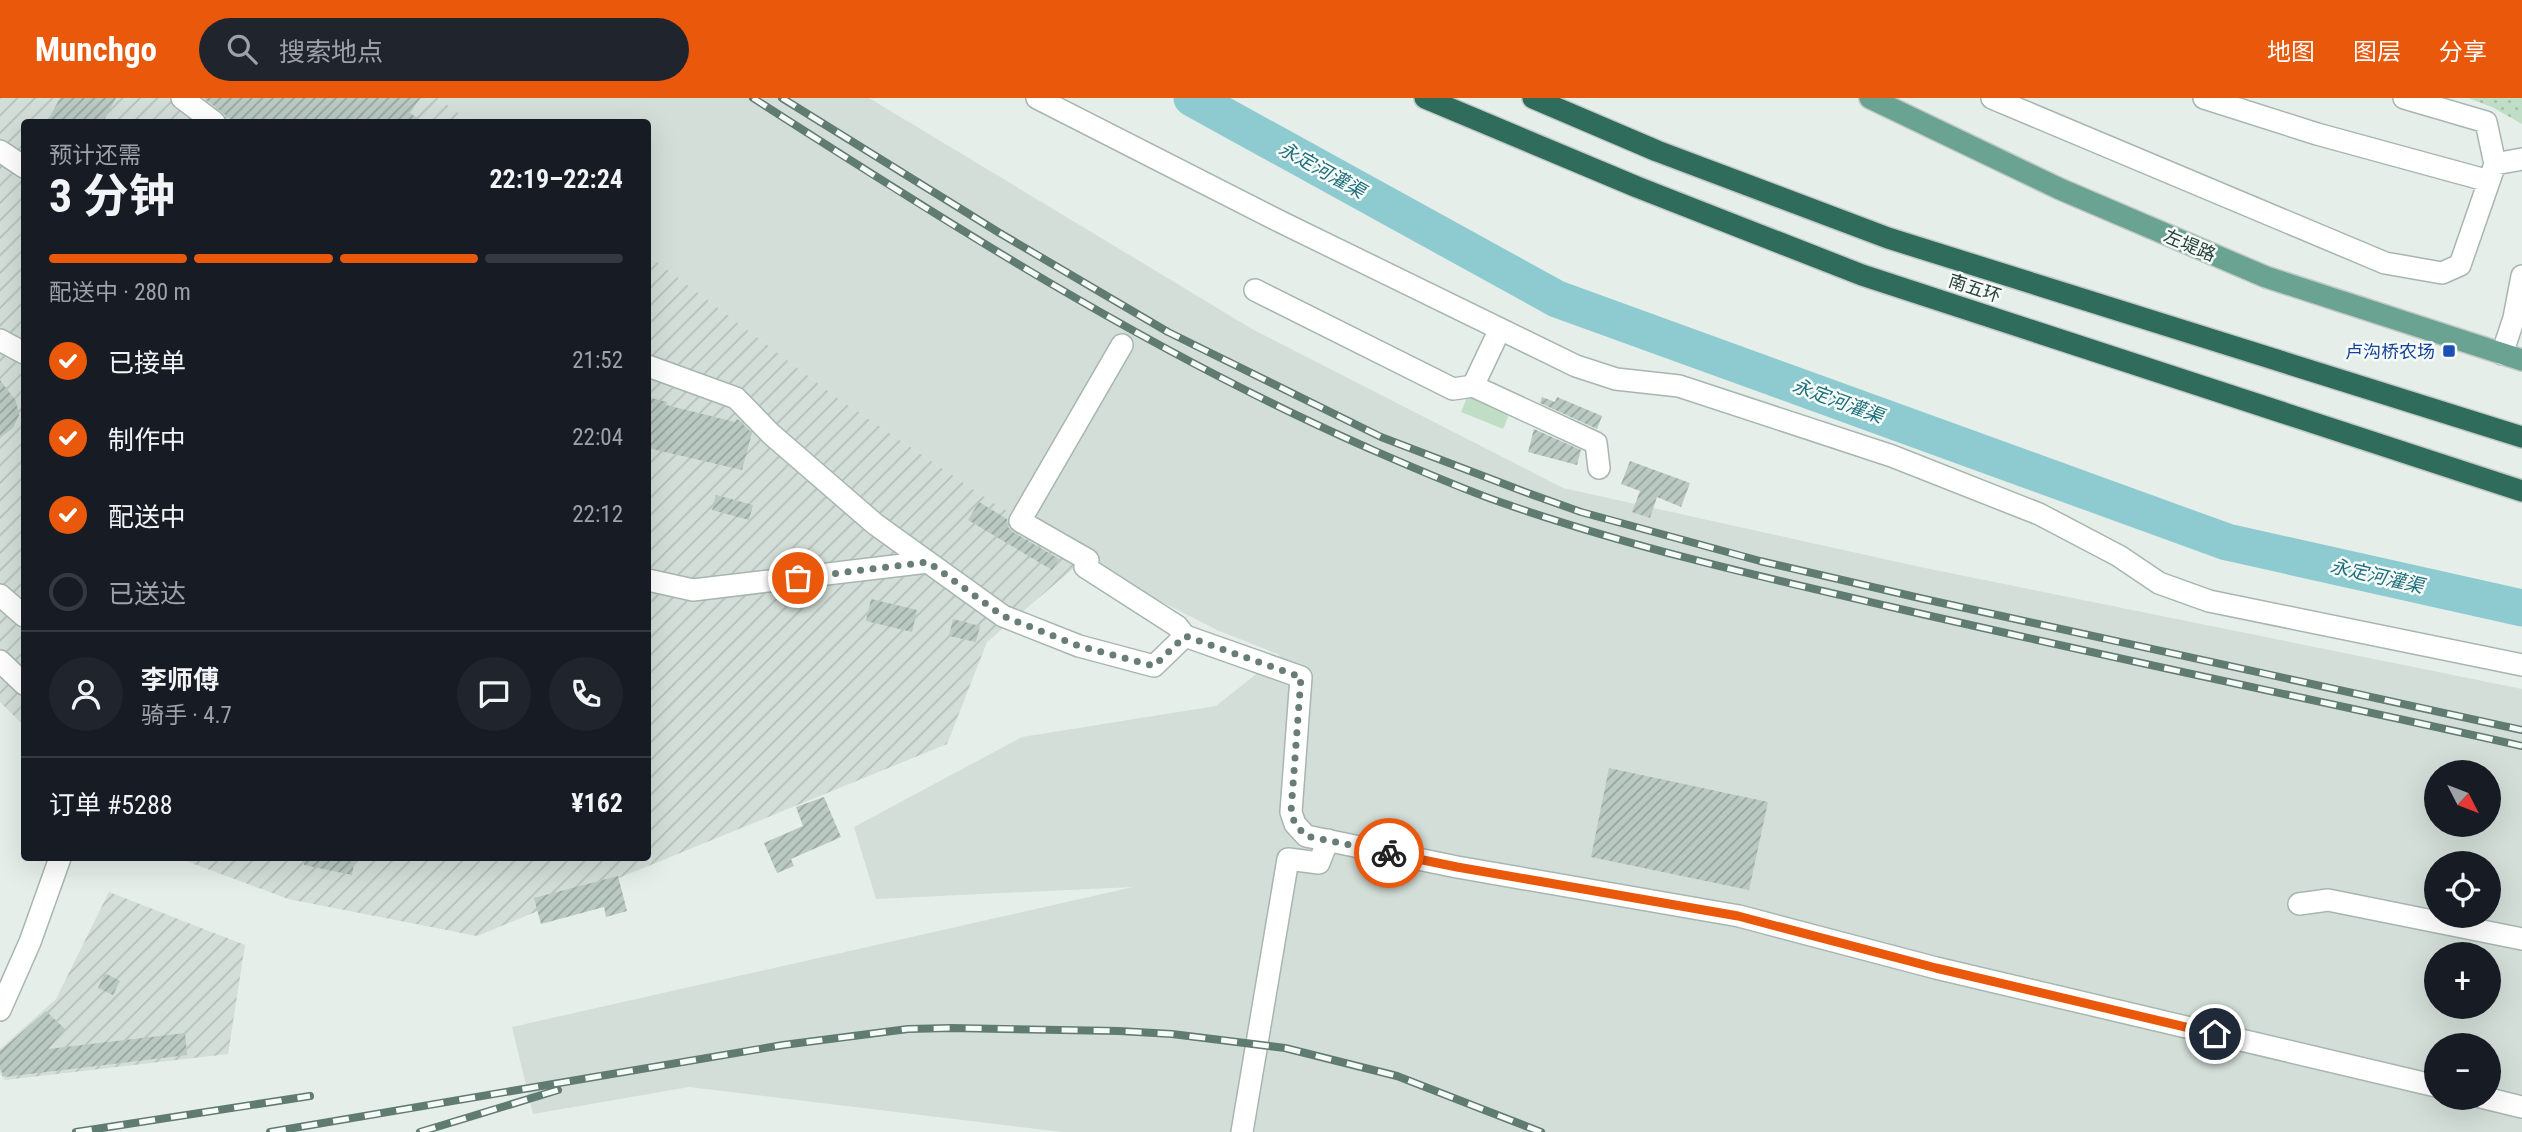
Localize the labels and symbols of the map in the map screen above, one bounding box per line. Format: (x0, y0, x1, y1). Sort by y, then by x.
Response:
water label: 永定河灌渠 (1275, 137, 1372, 205)
street label: 左堤路 (2161, 225, 2219, 265)
street label: 南五环 (1946, 270, 2004, 306)
place label: 卢沟桥农场 (2345, 341, 2435, 362)
marker: 卢沟桥农场 (2441, 343, 2457, 359)
water label: 永定河灌渠 (1789, 374, 1889, 429)
pin (768, 548, 828, 608)
water label: 永定河灌渠 (2328, 554, 2429, 599)
north arrow (2424, 760, 2501, 836)
courier (1354, 818, 1424, 888)
pin (2185, 1004, 2245, 1064)

